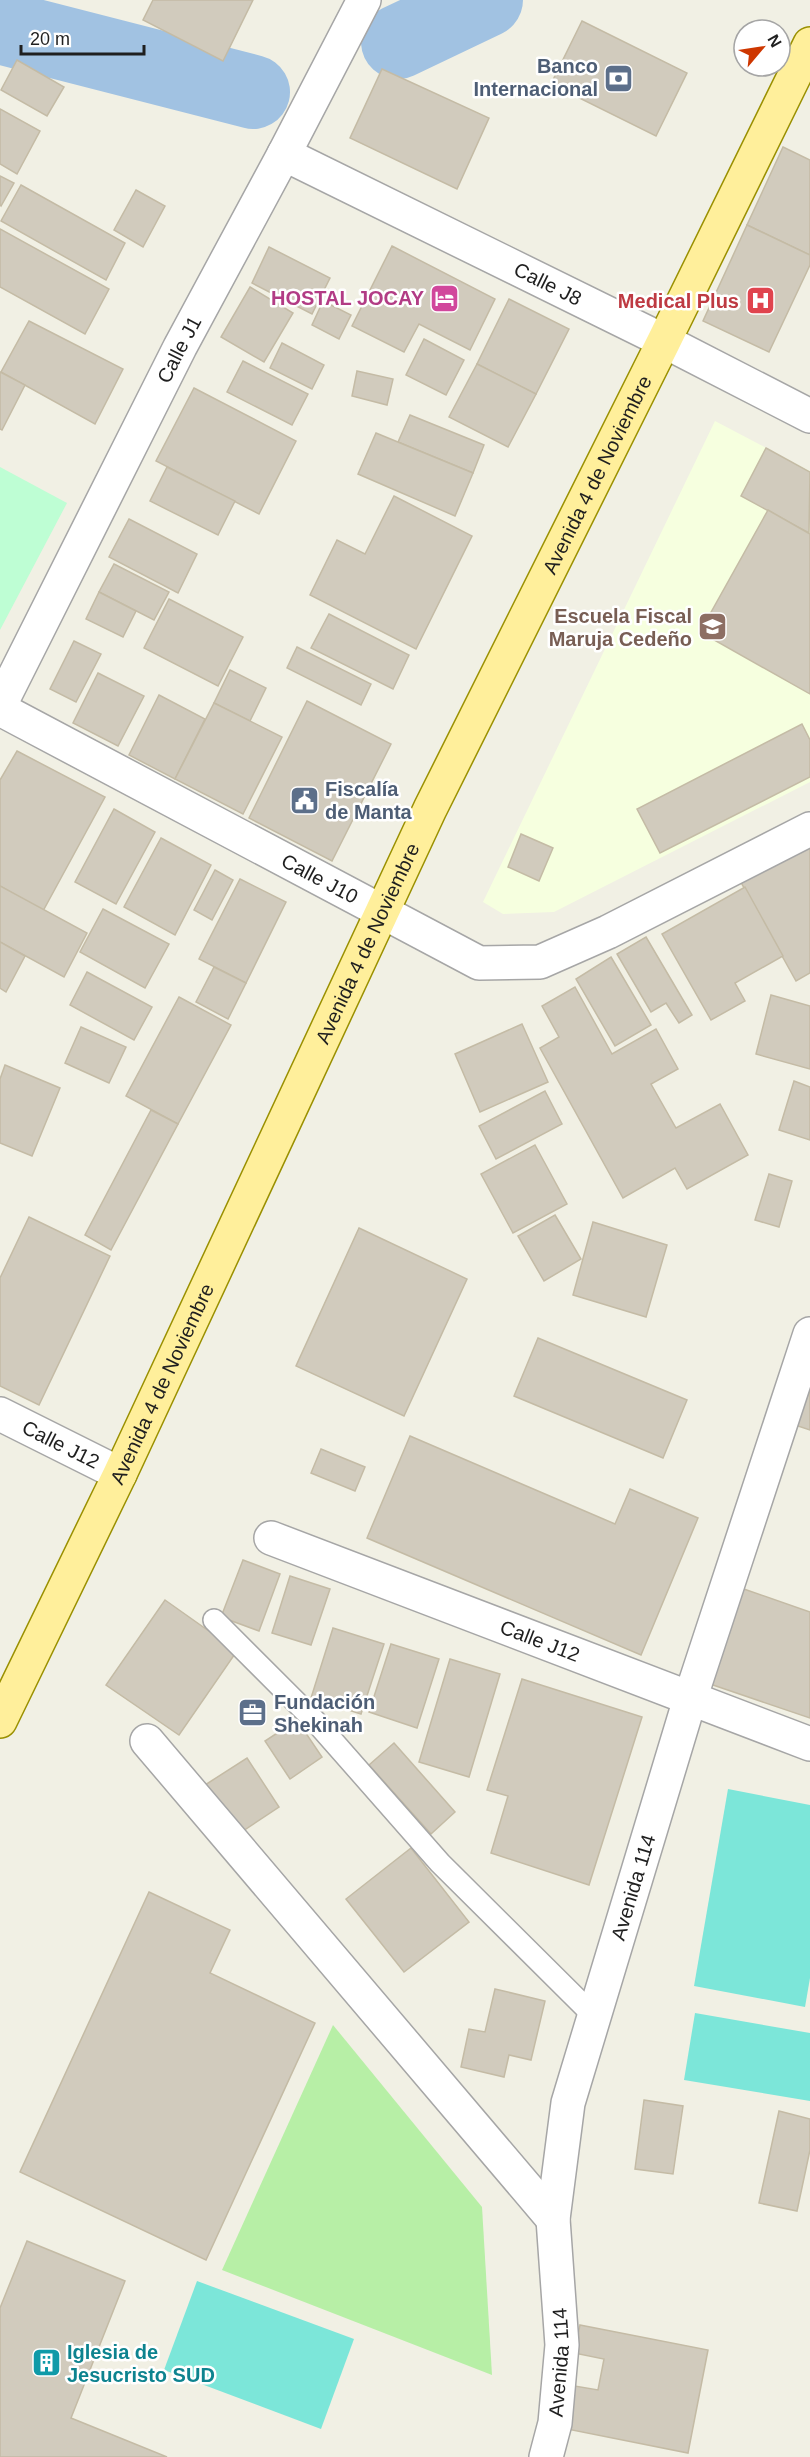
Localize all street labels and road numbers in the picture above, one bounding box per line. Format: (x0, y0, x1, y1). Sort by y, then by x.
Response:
street label: Calle J8 (510, 258, 585, 310)
street label: Calle J1 (153, 312, 206, 387)
street label: Avenida 4 de Noviembre (538, 372, 656, 578)
street label: Avenida 4 de Noviembre (311, 840, 424, 1047)
street label: Calle J10 (278, 849, 362, 908)
street label: Avenida 4 de Noviembre (106, 1280, 218, 1488)
street label: Calle J12 (19, 1416, 103, 1473)
street label: Calle J12 (497, 1616, 583, 1666)
street label: Avenida 114 (607, 1832, 659, 1943)
street label: Avenida 114 (545, 2307, 573, 2418)

